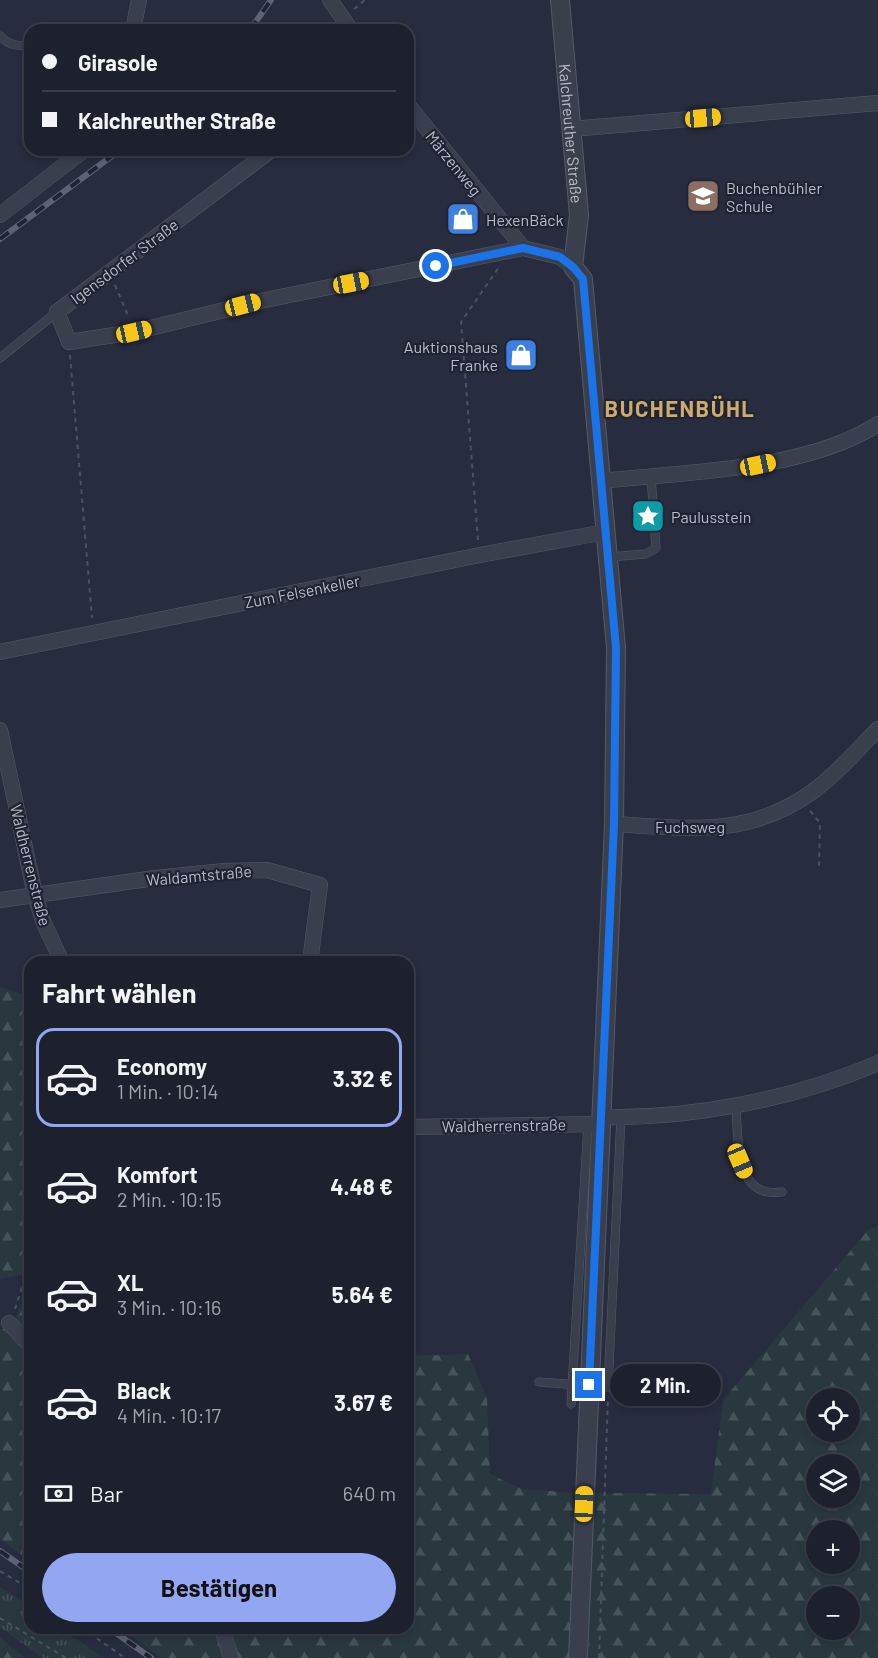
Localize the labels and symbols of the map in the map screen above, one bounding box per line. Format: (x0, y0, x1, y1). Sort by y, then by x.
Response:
street label: Kalchreuther Straße (556, 63, 587, 204)
car (684, 107, 722, 129)
street label: Märzenweg (422, 127, 486, 199)
school or university icon: Buchenbühler Schule (685, 178, 721, 214)
place label: Buchenbühler Schule (726, 178, 823, 215)
shop icon: HexenBäck (445, 201, 481, 237)
place label: HexenBäck (486, 210, 564, 229)
street label: Igensdorfer Straße (66, 214, 182, 308)
route start (422, 252, 449, 279)
car (332, 271, 370, 295)
car (223, 292, 263, 318)
car (114, 319, 154, 345)
place label: Auktionshaus Franke (404, 337, 498, 374)
shop icon: Auktionshaus Franke (503, 337, 539, 373)
district label: BUCHENBÜHL (605, 395, 755, 421)
car (739, 452, 777, 478)
place icon: Paulusstein (630, 498, 666, 534)
place label: Paulusstein (671, 507, 751, 526)
street label: Zum Felsenkeller (243, 570, 362, 612)
street label: Waldherrenstraße (7, 802, 55, 928)
street label: Fuchsweg (655, 817, 725, 836)
street label: Waldamtstraße (145, 861, 253, 889)
street label: Waldherrenstraße (442, 1114, 566, 1136)
car (725, 1141, 755, 1181)
callout: 2 Min. (610, 1364, 721, 1406)
route end (575, 1371, 602, 1398)
car (574, 1486, 594, 1522)

